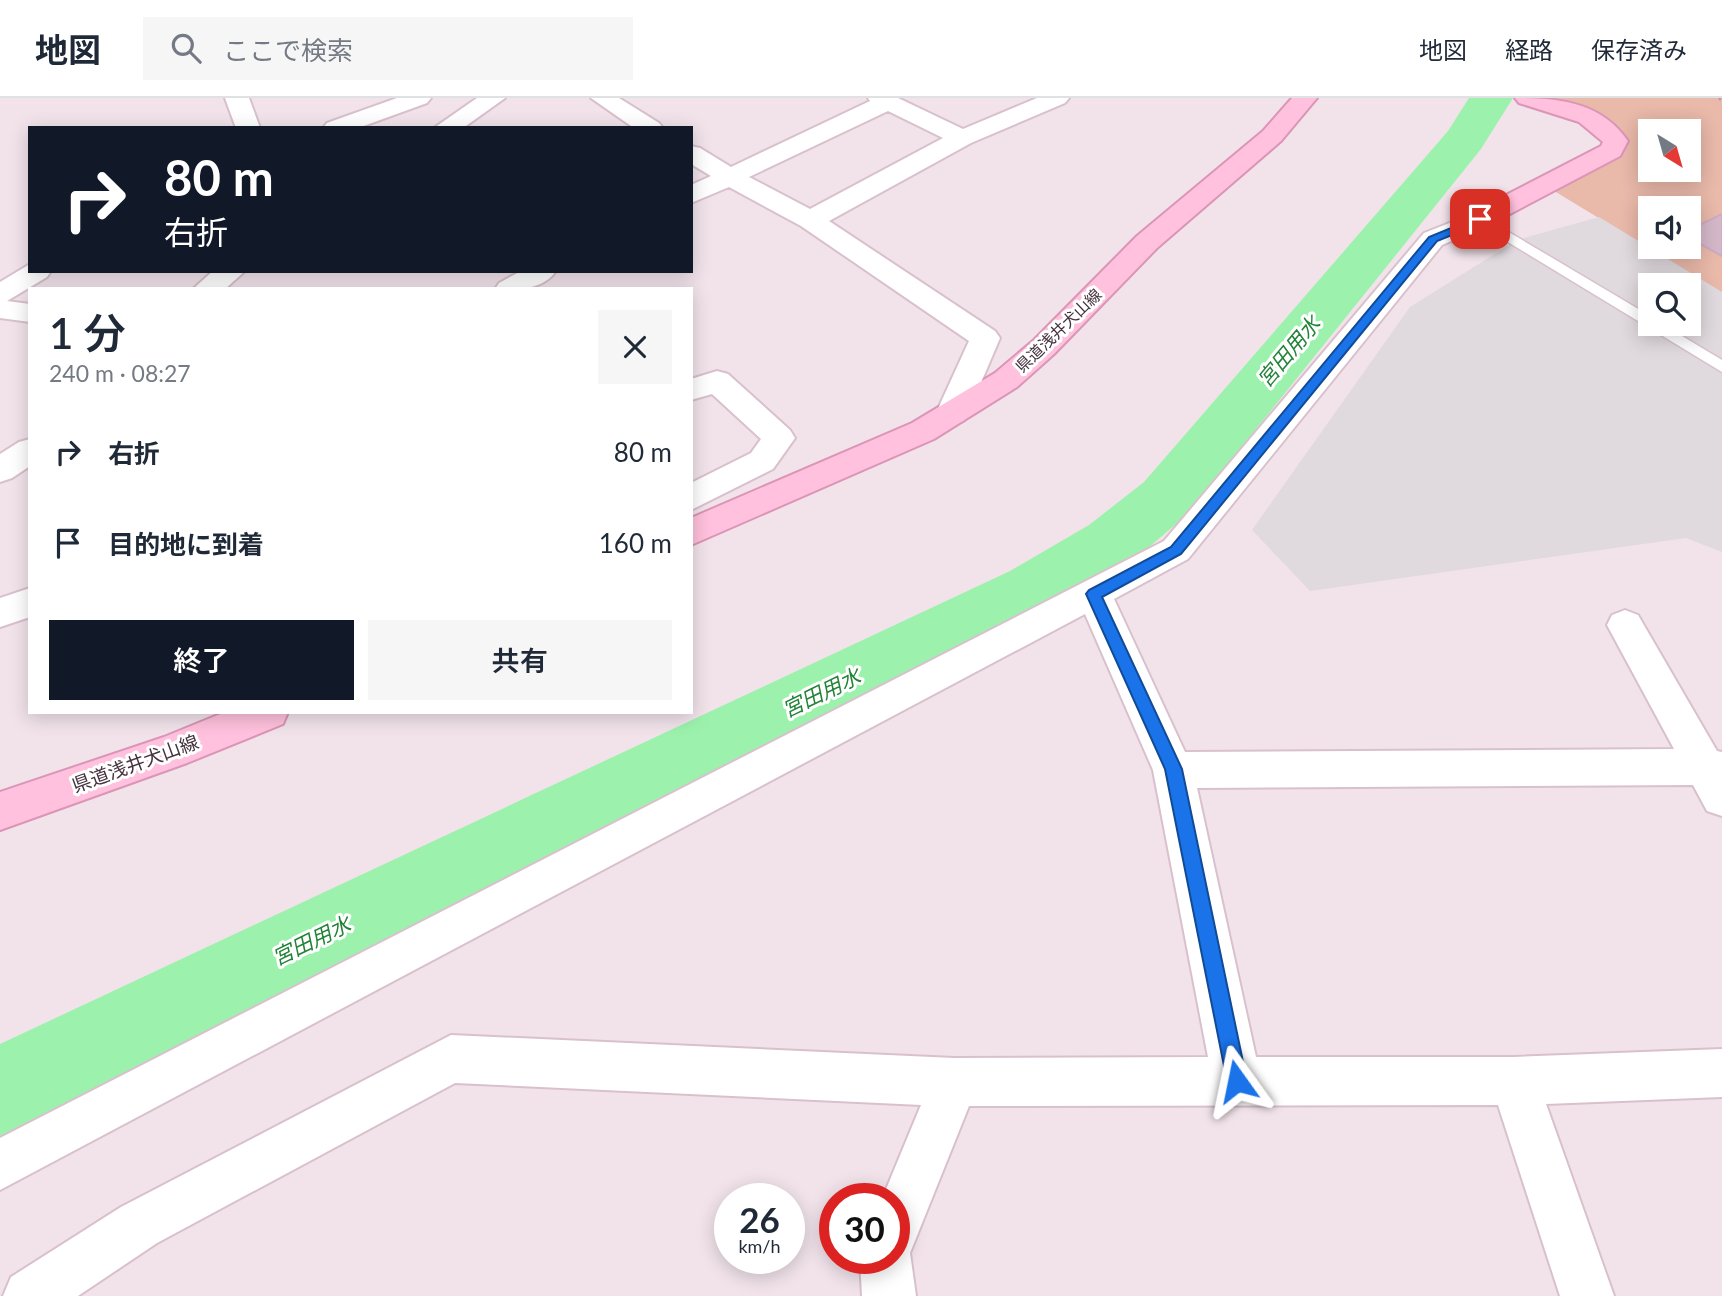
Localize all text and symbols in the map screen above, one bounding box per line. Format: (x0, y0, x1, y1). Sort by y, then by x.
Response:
search box (143, 17, 633, 80)
text: 地図 (35, 29, 101, 69)
icon: search (167, 29, 205, 67)
text: ここで検索 (223, 34, 353, 66)
text: 地図 (1419, 35, 1467, 64)
text: 経路 (1505, 35, 1553, 64)
text: 保存済み (1591, 35, 1687, 64)
north arrow (1638, 119, 1701, 182)
map controls (1638, 119, 1701, 336)
text: 80 m (164, 148, 274, 206)
icon: right (49, 154, 140, 245)
pin (1450, 189, 1510, 249)
button: sound (1638, 196, 1701, 259)
icon: arrive (1461, 200, 1499, 238)
text: 右折 (164, 212, 228, 251)
button: search (1638, 273, 1701, 336)
street label: 県道浅井犬山線 (1011, 284, 1105, 376)
text: 1 分 (49, 308, 126, 358)
water label: 宮田用水 (1251, 309, 1326, 391)
button: close (598, 310, 672, 384)
text: 240 m · 08:27 (49, 359, 191, 387)
icon: right (49, 433, 87, 471)
text: 80 m (614, 436, 672, 468)
text: 右折 (108, 437, 160, 469)
icon: arrive (49, 524, 87, 562)
text: 160 m (599, 527, 672, 559)
text: 目的地に到着 (108, 528, 264, 560)
button: 終了 (49, 620, 354, 700)
button: 共有 (368, 620, 672, 700)
water label: 宮田用水 (778, 661, 866, 722)
street label: 県道浅井犬山線 (69, 729, 201, 797)
water label: 宮田用水 (268, 909, 356, 970)
position arrow (1200, 1044, 1274, 1118)
speed limit sign: 30 (819, 1183, 910, 1274)
text: 26 (739, 1198, 780, 1240)
text: km/h (738, 1235, 781, 1257)

